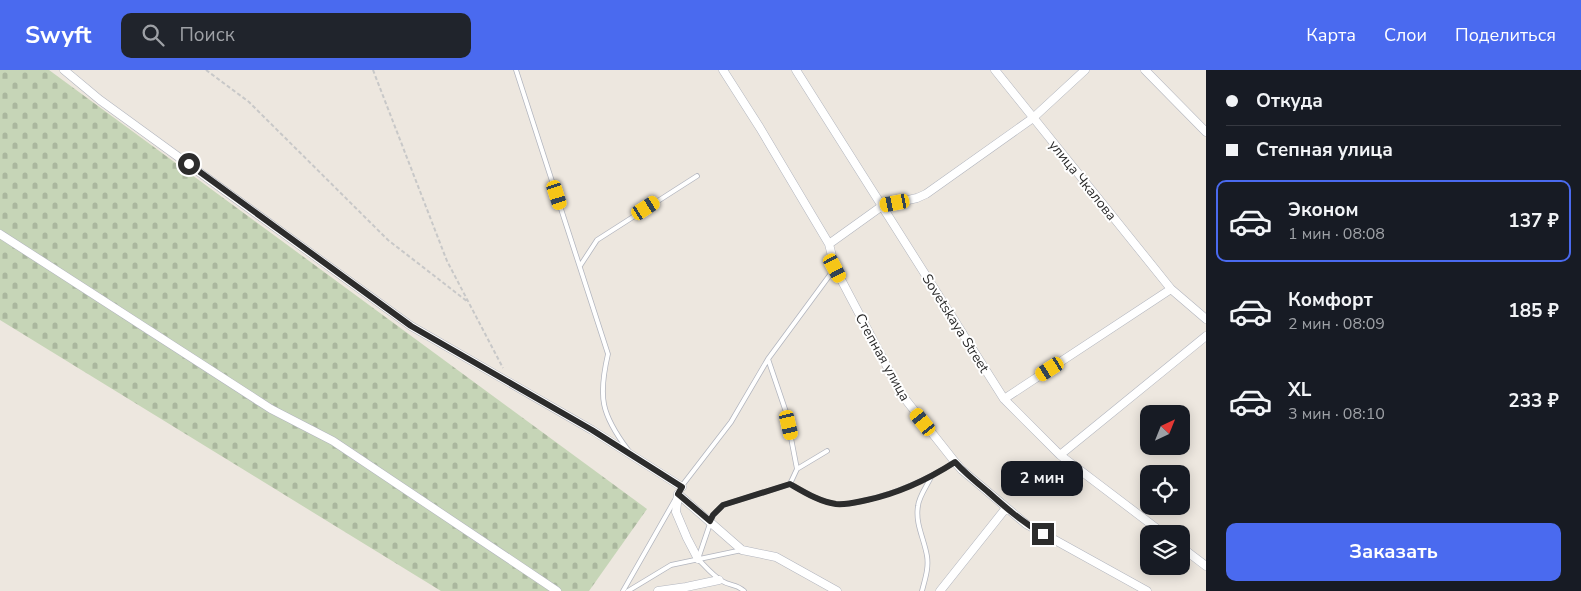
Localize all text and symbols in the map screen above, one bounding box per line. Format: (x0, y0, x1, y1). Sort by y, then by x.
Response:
search box (121, 13, 471, 58)
text: Swyft (25, 19, 91, 51)
icon: search (139, 21, 167, 49)
text: Поиск (179, 22, 235, 48)
text: Карта (1306, 23, 1356, 47)
text: Слои (1384, 23, 1427, 47)
text: Поделиться (1455, 23, 1556, 47)
text: Откуда (1256, 88, 1323, 114)
street label: улица Чкалова (1044, 136, 1121, 224)
text: Степная улица (1256, 137, 1393, 163)
route start (178, 153, 200, 175)
car (545, 178, 568, 212)
car (878, 193, 911, 213)
car (629, 194, 662, 222)
text: Эконом (1288, 197, 1359, 223)
icon: car (1228, 199, 1273, 244)
text: 137 ₽ (1508, 208, 1559, 234)
text: 1 мин · 08:08 (1288, 223, 1385, 245)
car (821, 251, 848, 285)
street label: Sovetskaya Street (918, 270, 994, 376)
text: Комфорт (1288, 287, 1373, 313)
icon: car (1228, 289, 1273, 334)
text: 185 ₽ (1508, 298, 1559, 324)
street label: Степная улица (851, 310, 914, 404)
text: 2 мин · 08:09 (1288, 313, 1385, 335)
car (1033, 355, 1066, 383)
text: XL (1288, 377, 1311, 403)
icon: car (1228, 379, 1273, 424)
text: 233 ₽ (1508, 388, 1559, 414)
text: 3 мин · 08:10 (1288, 403, 1385, 425)
north arrow (1140, 405, 1190, 455)
map controls (1140, 405, 1190, 575)
car (907, 406, 938, 438)
car (778, 409, 799, 441)
callout: 2 мин (1002, 462, 1084, 496)
button: locate (1140, 465, 1190, 515)
text: 2 мин (1020, 467, 1064, 489)
route end (1032, 523, 1054, 545)
button: Заказать (1226, 523, 1561, 581)
button: layers (1140, 525, 1190, 575)

